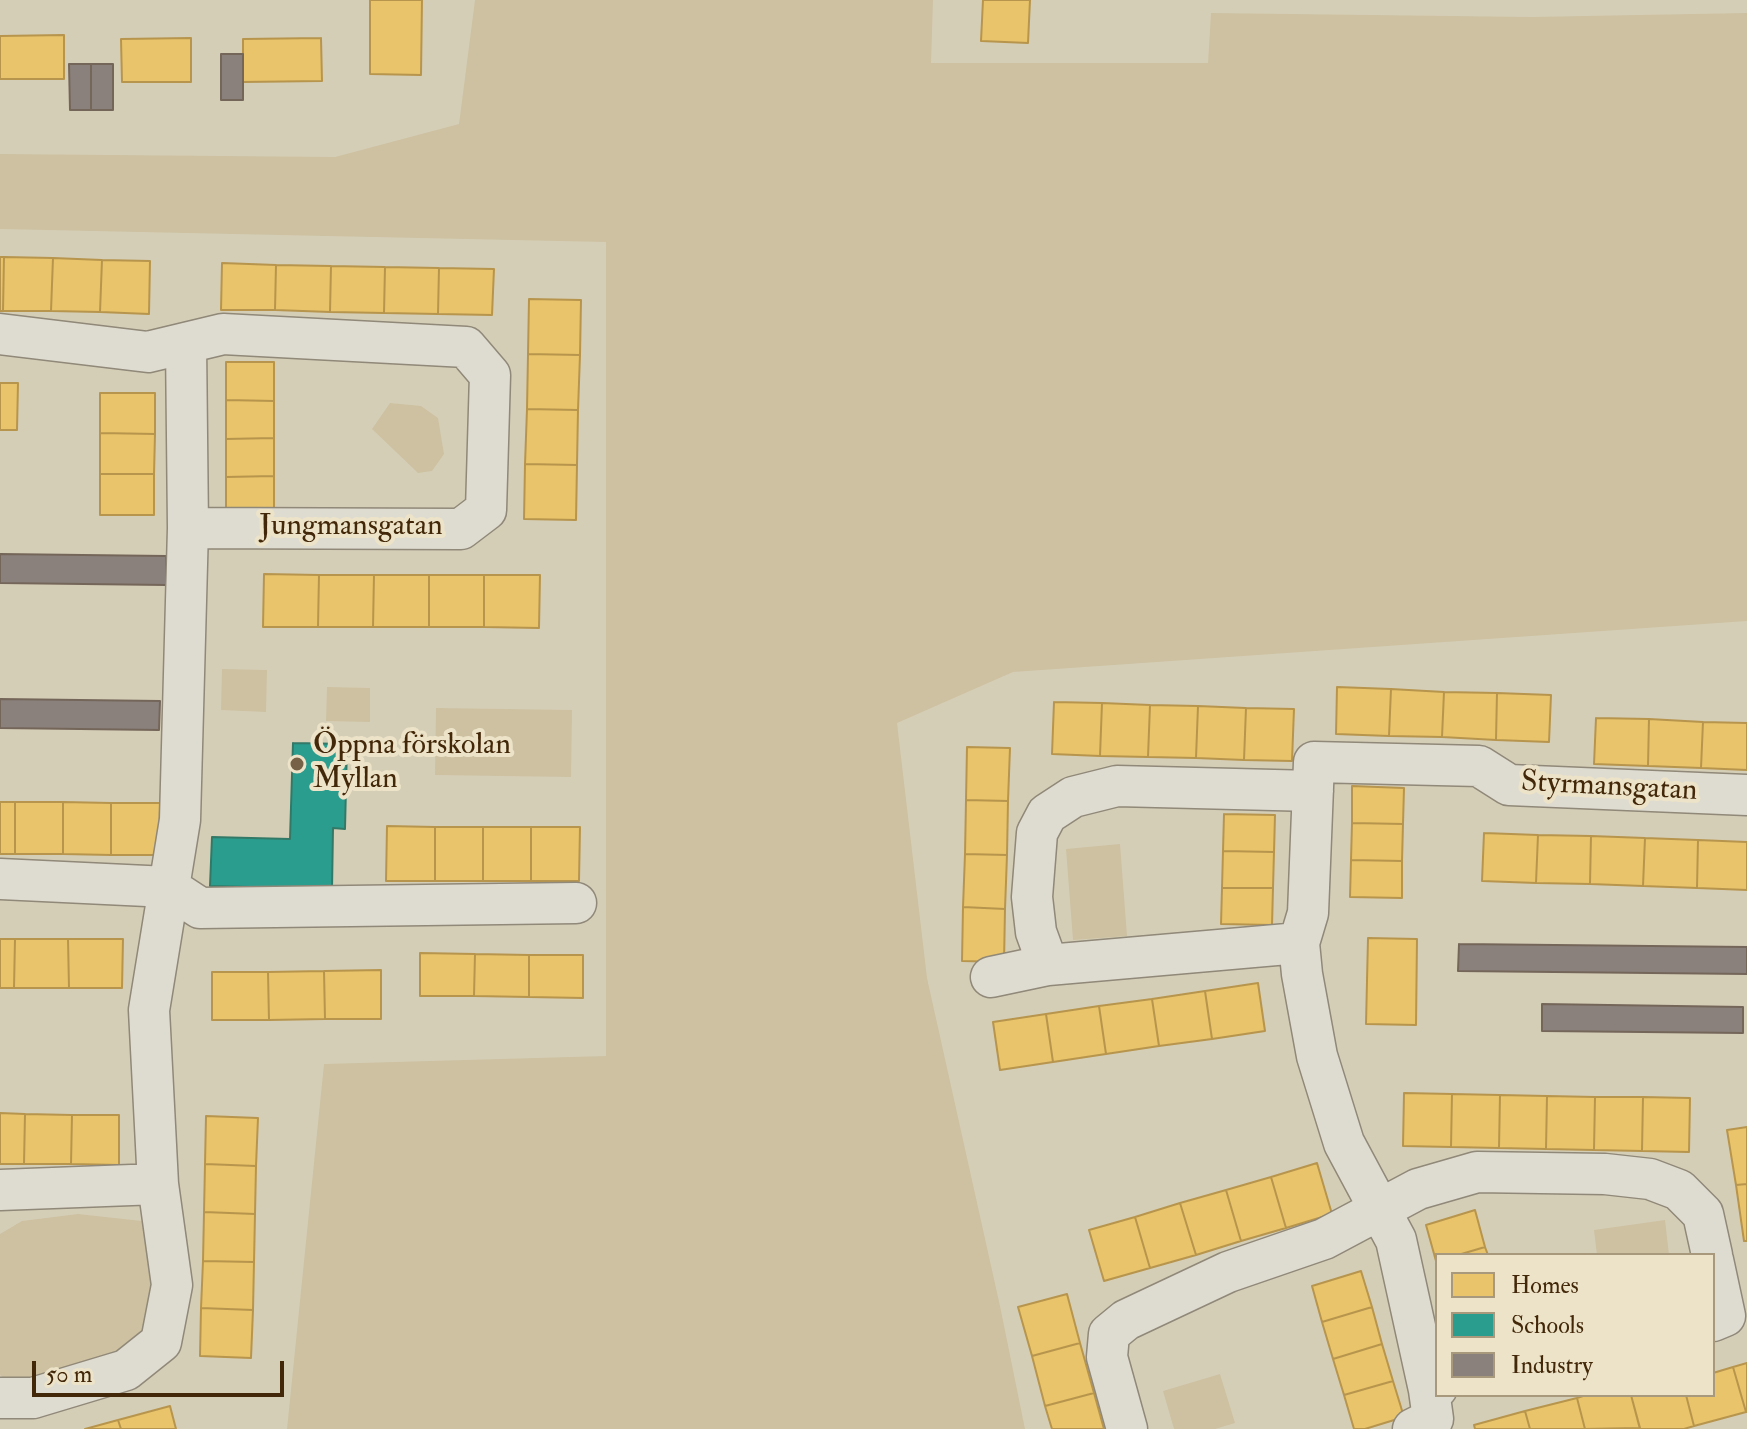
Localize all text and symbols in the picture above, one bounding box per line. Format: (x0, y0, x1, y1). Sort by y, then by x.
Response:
street label: Jungmansgatan (259, 510, 443, 546)
place label: Öppna förskolan Myllan (313, 729, 511, 800)
marker: Öppna förskolan Myllan (288, 755, 306, 773)
street label: Styrmansgatan (1520, 765, 1698, 811)
legend (1435, 1253, 1715, 1397)
text: Homes (1511, 1270, 1579, 1301)
text: Schools (1511, 1310, 1584, 1341)
scale bar (36, 1345, 288, 1395)
text: Industry (1511, 1350, 1593, 1381)
text: 50 m (46, 1359, 92, 1390)

